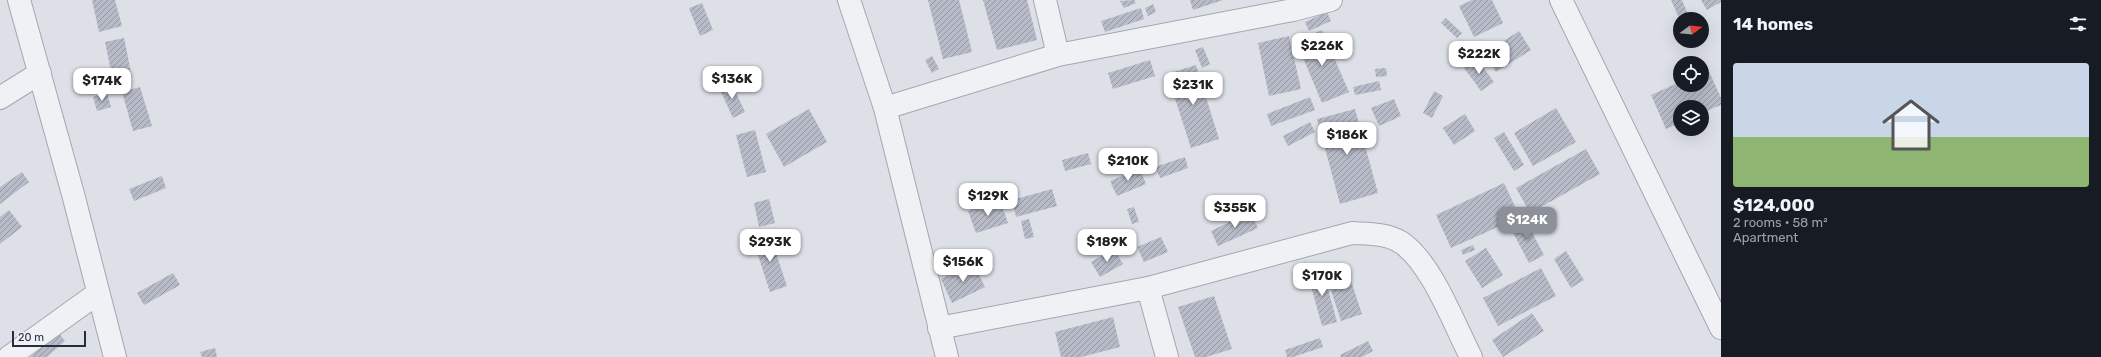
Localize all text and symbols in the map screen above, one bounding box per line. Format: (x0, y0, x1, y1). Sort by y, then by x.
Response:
north arrow (1673, 12, 1709, 48)
map controls (1673, 12, 1709, 136)
icon: filters (2067, 13, 2089, 35)
text: 14 homes (1733, 14, 1813, 34)
pin: $226K (1294, 33, 1350, 67)
text: $226K (1301, 38, 1343, 53)
pin: $222K (1451, 41, 1507, 75)
text: $222K (1458, 46, 1500, 61)
button: locate (1673, 56, 1709, 92)
pin: $136K (704, 66, 760, 100)
pin: $174K (74, 68, 130, 102)
text: $136K (712, 71, 752, 86)
pin: $231K (1165, 72, 1221, 106)
text: $174K (82, 73, 122, 88)
text: $231K (1173, 77, 1213, 92)
icon: home (1875, 89, 1947, 161)
button: layers (1673, 100, 1709, 136)
pin: $186K (1319, 122, 1375, 156)
text: $186K (1326, 127, 1368, 142)
pin: $210K (1100, 148, 1156, 182)
text: $210K (1107, 153, 1149, 168)
pin: $129K (960, 183, 1016, 217)
text: $129K (968, 188, 1008, 203)
pin: $355K (1207, 195, 1263, 229)
text: $124,000 (1733, 195, 1815, 215)
text: $355K (1214, 200, 1256, 215)
pin: $124K (1499, 207, 1555, 241)
text: $124K (1506, 212, 1548, 227)
text: 2 rooms · 58 m² (1733, 215, 1828, 230)
pin: $293K (742, 229, 798, 263)
pin: $189K (1079, 229, 1135, 263)
text: Apartment (1733, 230, 1798, 245)
text: $293K (749, 234, 791, 249)
text: $189K (1087, 234, 1127, 249)
pin: $156K (935, 249, 991, 283)
text: $156K (943, 254, 983, 269)
pin: $170K (1294, 263, 1350, 297)
text: $170K (1302, 268, 1342, 283)
scale bar (12, 329, 86, 348)
text: 20 m (18, 331, 44, 344)

